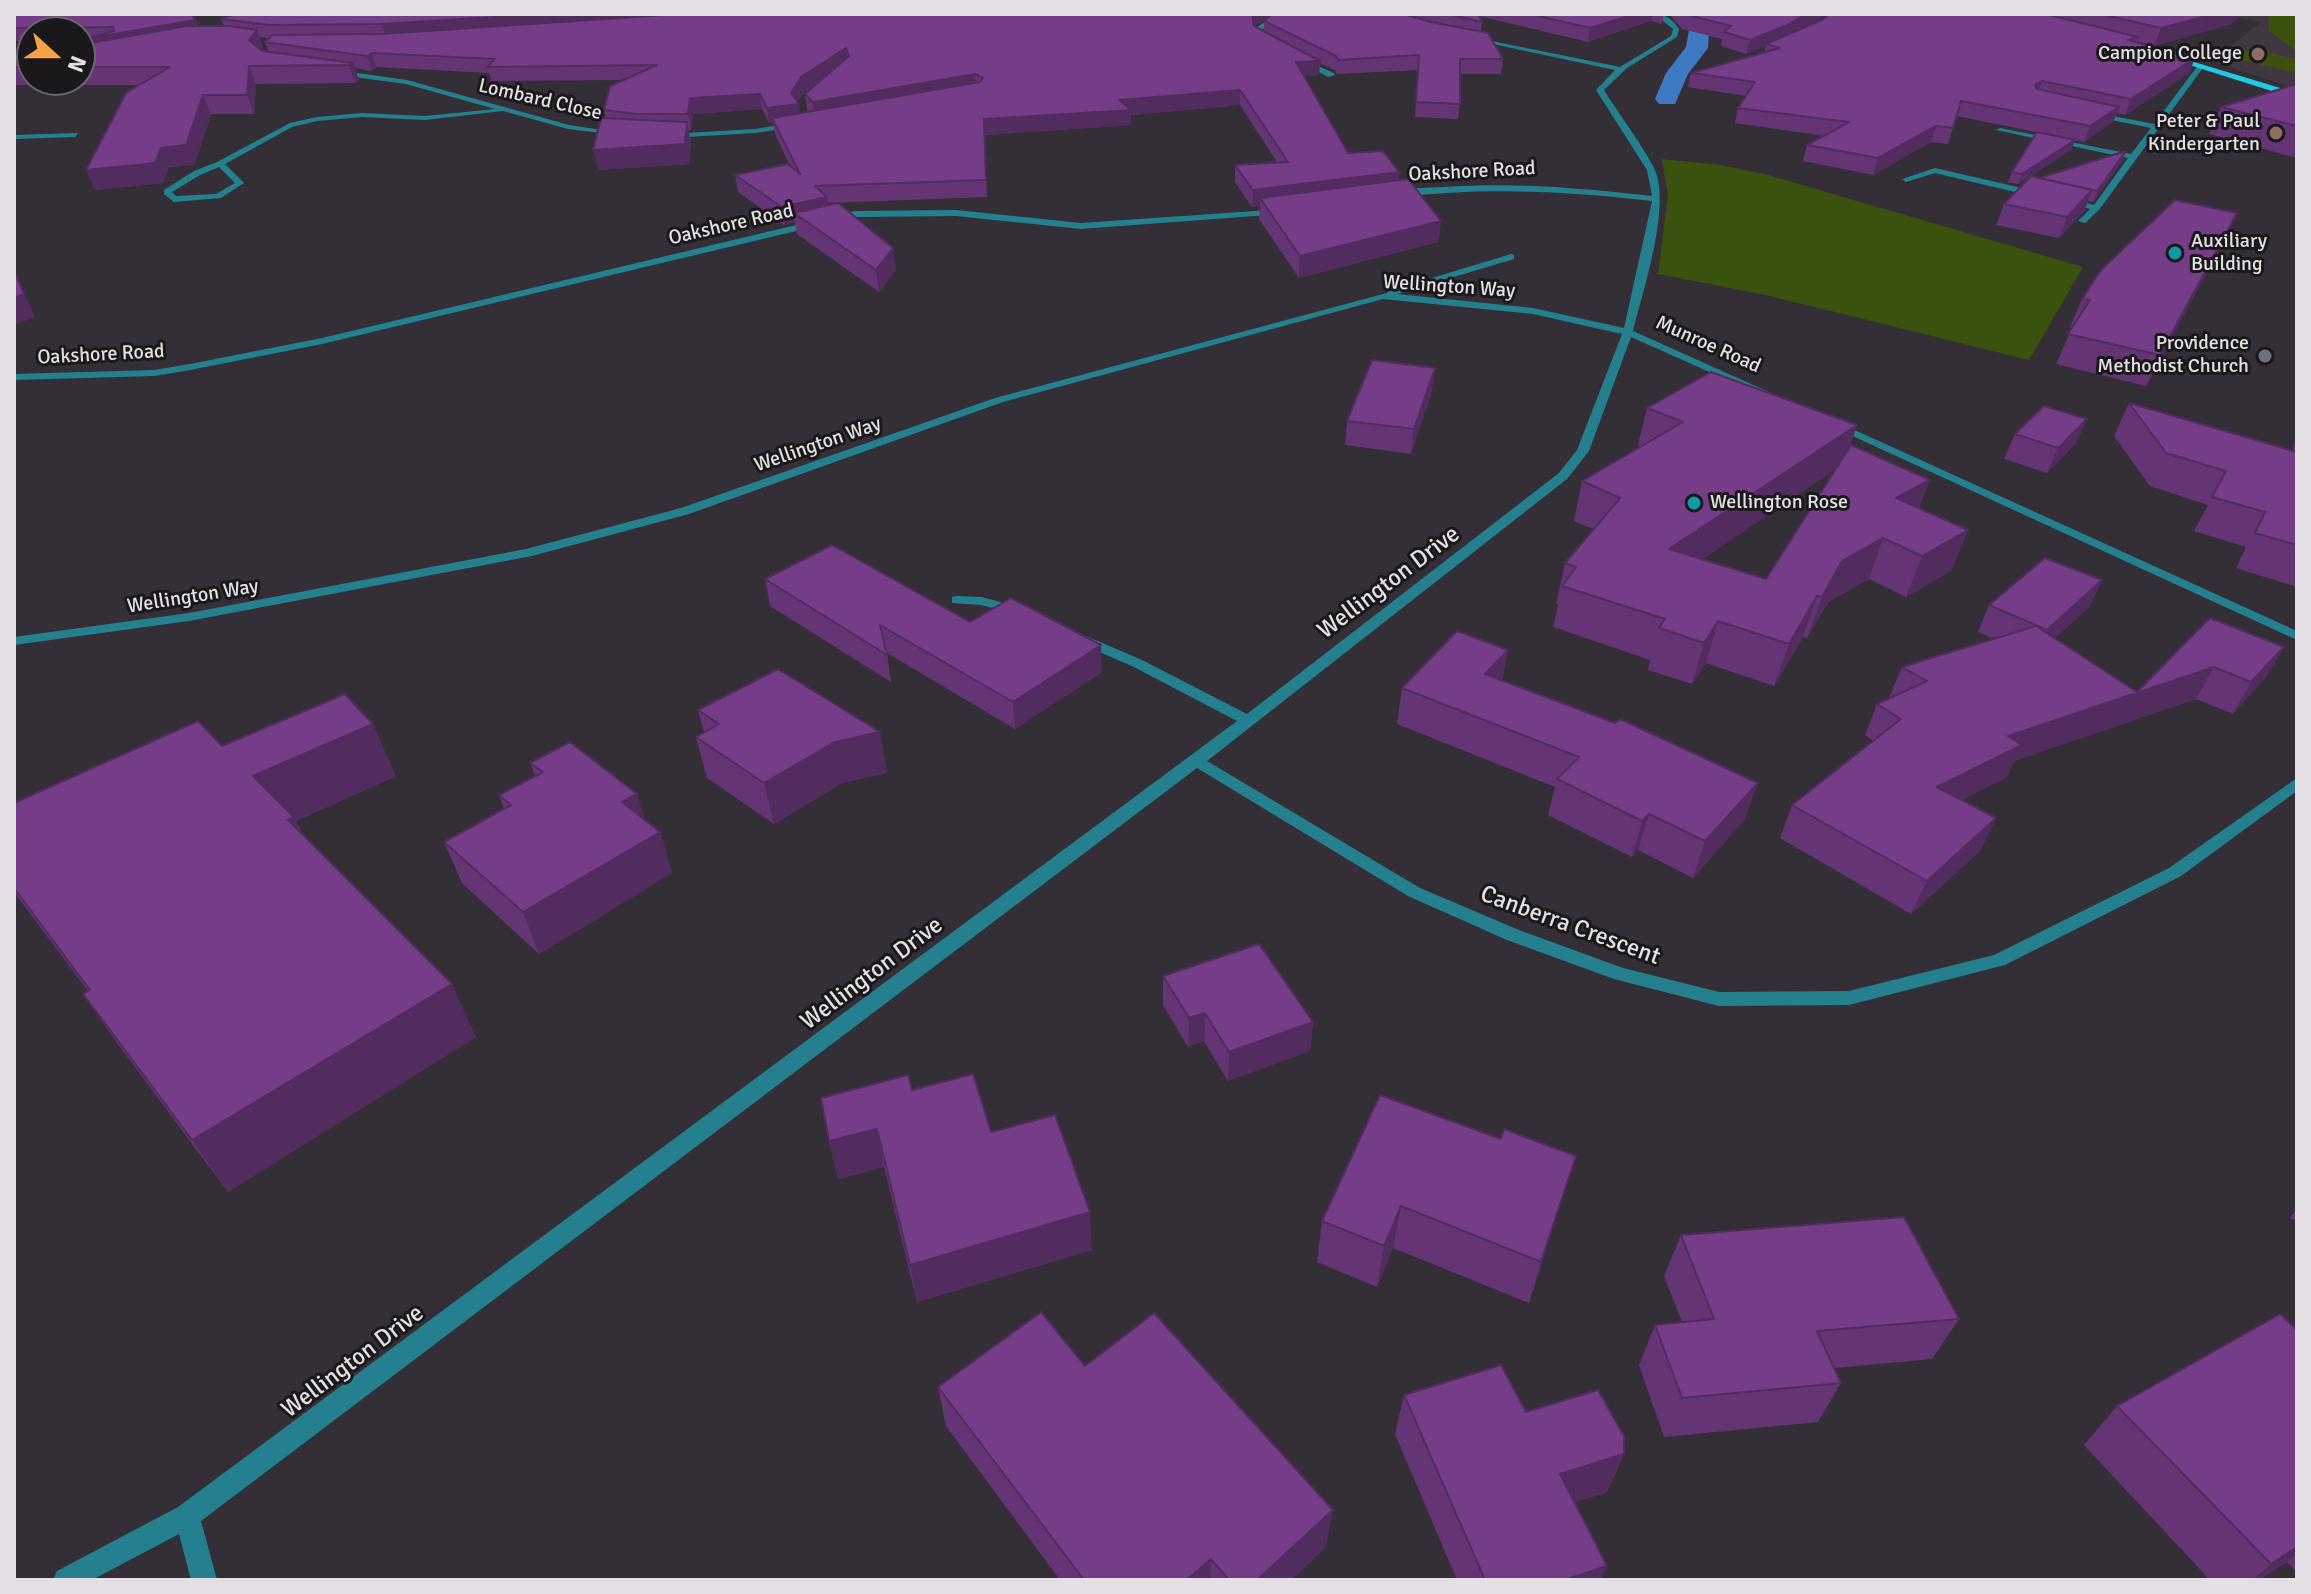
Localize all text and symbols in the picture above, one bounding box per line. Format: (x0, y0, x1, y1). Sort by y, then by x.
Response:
north arrow (16, 16, 96, 96)
place label: Campion College (2098, 42, 2242, 66)
marker: Campion College (2249, 45, 2267, 63)
text: N (62, 52, 92, 76)
street label: Lombard Close (476, 74, 604, 126)
place label: Peter & Paul Kindergarten (2148, 110, 2260, 157)
marker: Peter & Paul Kindergarten (2267, 124, 2285, 142)
street label: Oakshore Road (1408, 157, 1536, 187)
street label: Oakshore Road (666, 199, 796, 251)
place label: Auxiliary Building (2191, 230, 2267, 277)
marker: Auxiliary Building (2166, 244, 2184, 262)
street label: Wellington Way (1382, 270, 1516, 304)
street label: Munroe Road (1652, 311, 1764, 379)
place label: Providence Methodist Church (2097, 332, 2249, 379)
street label: Oakshore Road (37, 340, 165, 370)
marker: Providence Methodist Church (2256, 347, 2274, 365)
street label: Wellington Way (751, 412, 885, 478)
place label: Wellington Rose (1710, 491, 1848, 515)
marker: Wellington Rose (1685, 494, 1703, 512)
street label: Wellington Drive (1312, 520, 1466, 646)
street label: Wellington Way (126, 575, 260, 619)
street label: Canberra Crescent (1476, 880, 1664, 972)
street label: Wellington Drive (795, 911, 949, 1037)
street label: Wellington Drive (276, 1299, 430, 1425)

